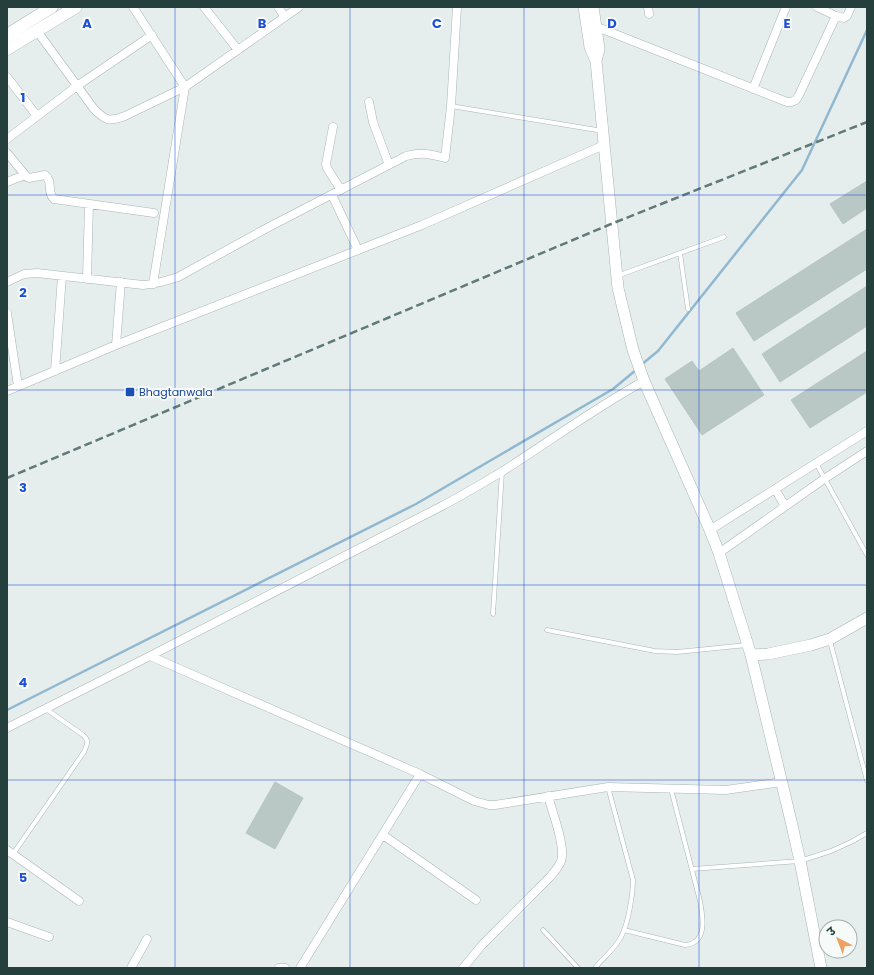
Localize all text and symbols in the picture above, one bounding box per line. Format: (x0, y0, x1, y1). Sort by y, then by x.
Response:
text: A (82, 14, 92, 33)
text: B (258, 14, 267, 33)
text: C (432, 14, 442, 33)
text: D (607, 14, 617, 33)
text: E (783, 14, 791, 33)
text: 1 (21, 88, 25, 107)
text: 2 (19, 283, 27, 302)
place label: Bhagtanwala (139, 384, 213, 400)
marker: Bhagtanwala (124, 386, 136, 398)
text: 3 (19, 478, 27, 497)
text: 4 (19, 673, 28, 692)
text: 5 (19, 868, 27, 887)
north arrow (818, 919, 858, 959)
text: उ (823, 923, 840, 940)

